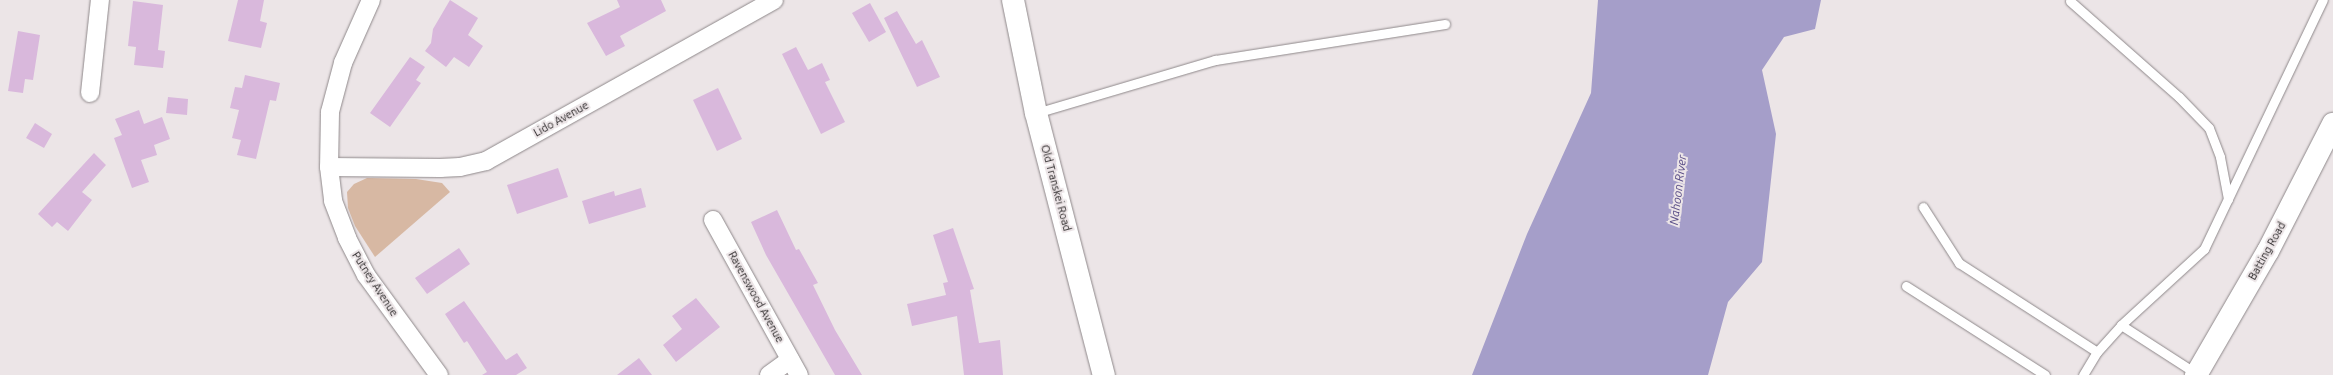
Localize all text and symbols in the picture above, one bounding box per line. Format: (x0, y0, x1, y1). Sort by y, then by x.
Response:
street label: Lido Avenue (531, 99, 591, 139)
street label: Old Transkei Road (1038, 143, 1074, 233)
water label: Nahoon River (1667, 154, 1689, 226)
street label: Batting Road (2246, 220, 2288, 282)
street label: Putney Avenue (349, 249, 401, 319)
street label: Ravenswood Avenue (725, 249, 787, 345)

